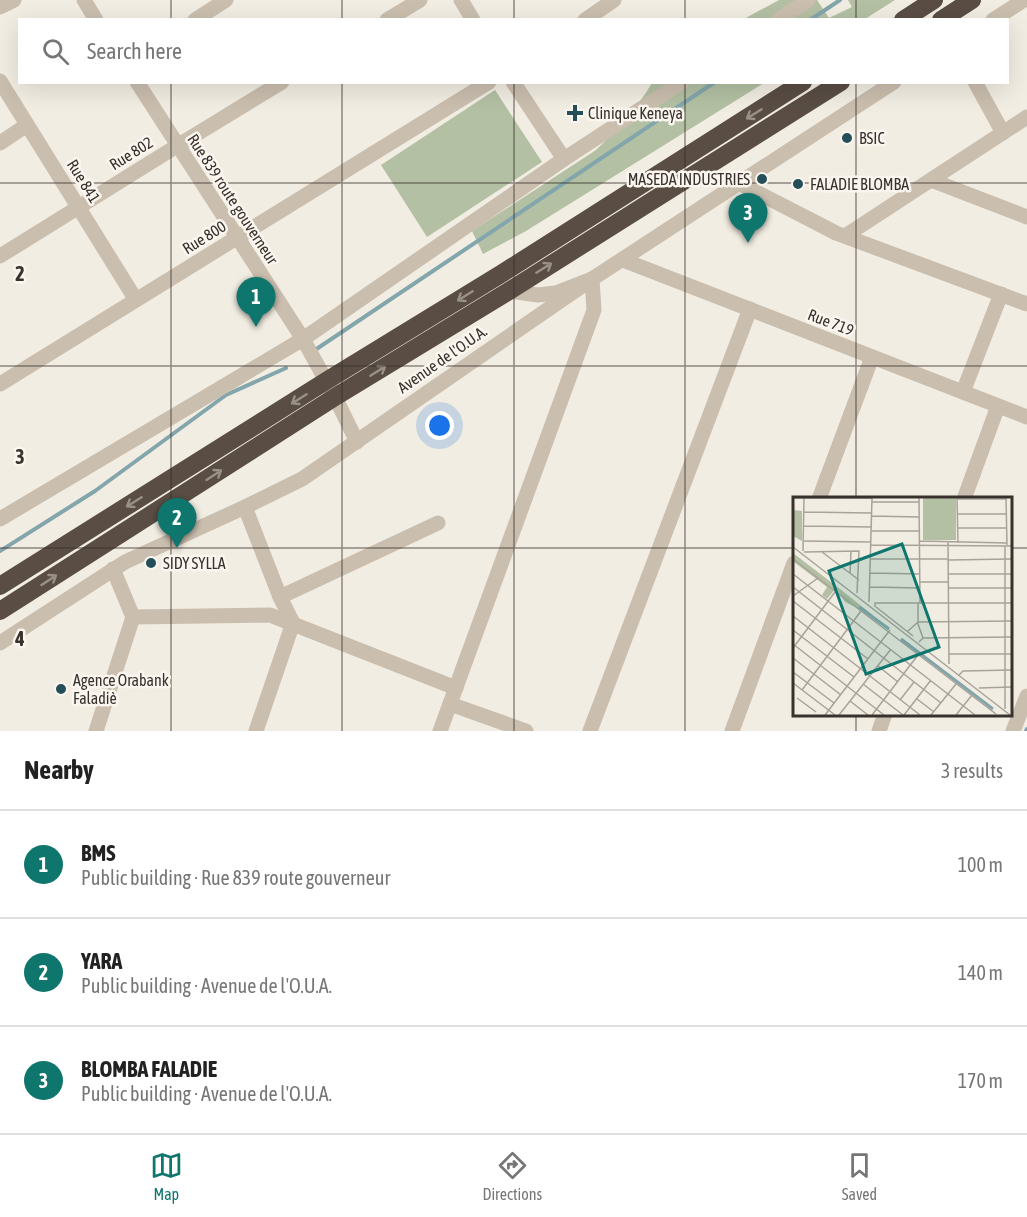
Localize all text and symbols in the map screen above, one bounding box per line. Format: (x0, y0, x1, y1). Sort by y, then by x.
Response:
search box (18, 18, 1009, 84)
icon: search (39, 35, 72, 68)
text: Search here (87, 38, 182, 64)
marker: Clinique Keneya (566, 104, 584, 122)
place label: Clinique Keneya (588, 104, 683, 123)
one-way arrow (746, 108, 763, 120)
place label: BSIC (859, 129, 885, 147)
street label: Rue 839 route gouverneur (183, 131, 282, 268)
marker: BSIC (840, 131, 854, 145)
street label: Rue 802 (106, 133, 156, 173)
street label: Rue 841 (64, 156, 104, 206)
place label: MASEDA INDUSTRIES (628, 170, 750, 188)
marker: MASEDA INDUSTRIES (755, 172, 769, 186)
place label: FALADIE BLOMBA (810, 175, 909, 193)
marker: FALADIE BLOMBA (791, 177, 805, 191)
pin: 3 (728, 194, 768, 243)
street label: Rue 800 (179, 217, 229, 257)
text: 2 (15, 262, 25, 285)
one-way arrow (535, 262, 552, 274)
pin: 1 (236, 278, 276, 327)
one-way arrow (457, 291, 474, 303)
street label: Rue 719 (805, 305, 857, 339)
street label: Avenue de l'O.U.A. (394, 321, 490, 396)
one-way arrow (369, 364, 386, 376)
one-way arrow (291, 393, 308, 405)
your location (425, 411, 454, 440)
text: 3 (15, 445, 25, 468)
one-way arrow (205, 468, 222, 481)
one-way arrow (126, 497, 143, 509)
inset map (793, 497, 1012, 716)
pin: 2 (158, 498, 196, 548)
place label: SIDY SYLLA (163, 554, 226, 572)
marker: SIDY SYLLA (144, 556, 158, 570)
one-way arrow (40, 574, 57, 586)
text: 4 (14, 627, 25, 650)
place label: Agence Orabank Faladiè (73, 671, 169, 707)
marker: Agence Orabank Faladiè (54, 682, 68, 696)
text: Nearby (24, 755, 94, 785)
text: 3 results (941, 759, 1003, 782)
text: BMS (81, 840, 115, 866)
text: 1 (39, 853, 48, 876)
text: 100 m (958, 853, 1003, 876)
text: Public building · Rue 839 route gouverneur (81, 866, 390, 889)
text: YARA (81, 948, 122, 974)
text: 2 (39, 961, 48, 984)
text: 140 m (958, 961, 1003, 984)
text: Public building · Avenue de l'O.U.A. (81, 974, 332, 997)
text: BLOMBA FALADIE (81, 1056, 217, 1082)
text: 3 (39, 1069, 48, 1092)
text: 170 m (958, 1069, 1003, 1092)
text: Public building · Avenue de l'O.U.A. (81, 1082, 332, 1105)
tab: Map (150, 1149, 183, 1203)
tab: Directions (482, 1149, 542, 1203)
tab: Saved (842, 1149, 877, 1203)

